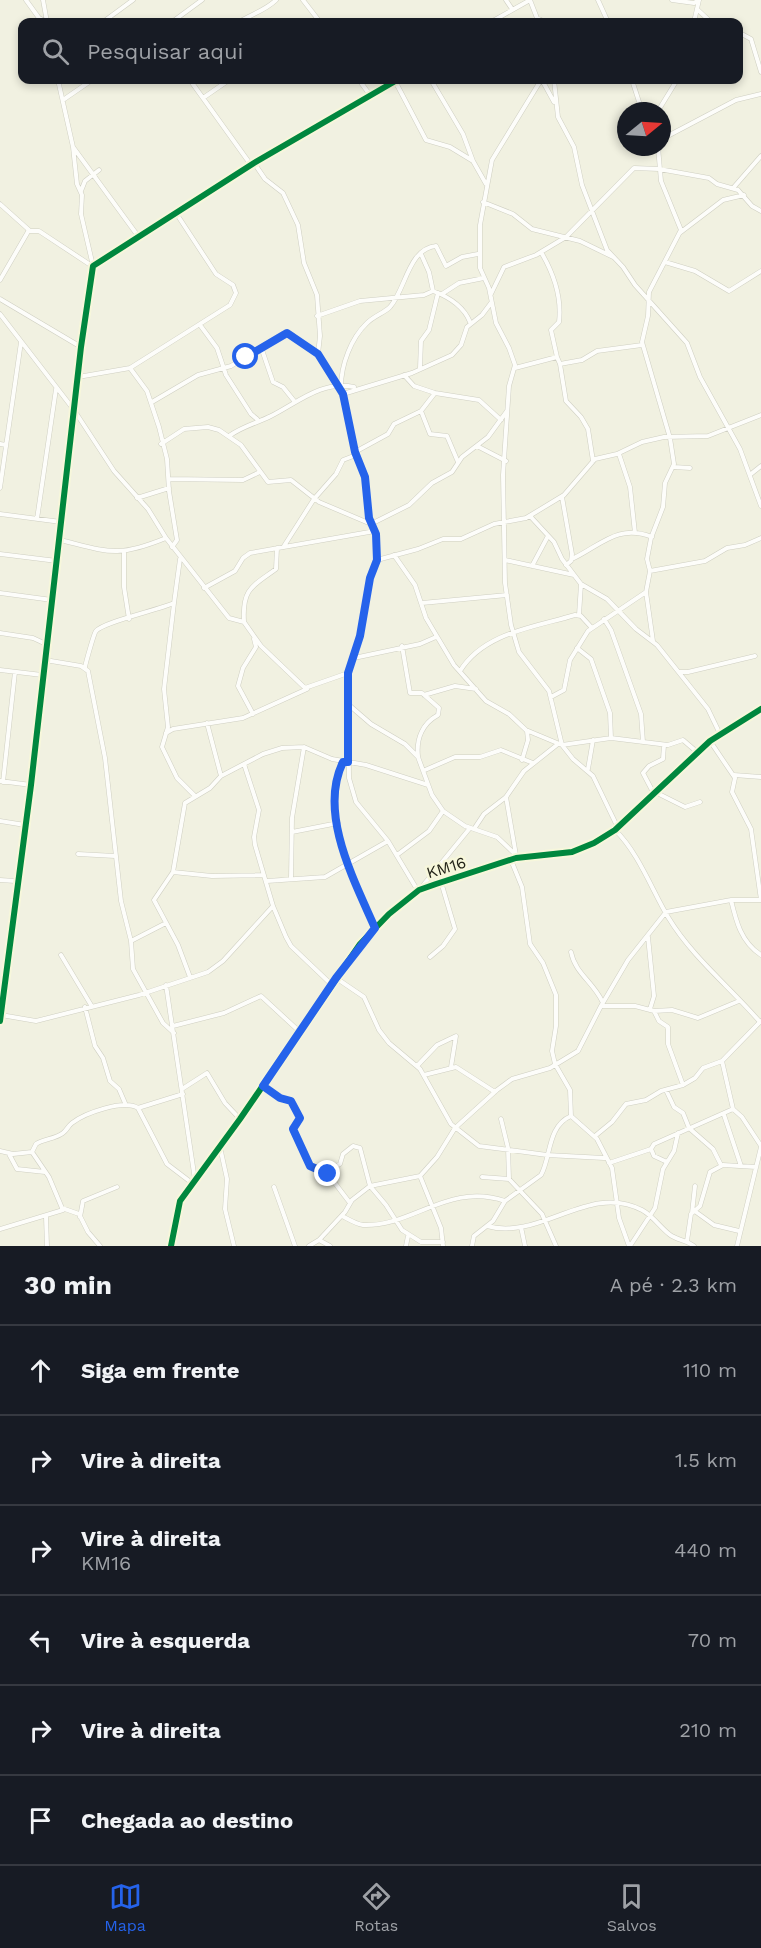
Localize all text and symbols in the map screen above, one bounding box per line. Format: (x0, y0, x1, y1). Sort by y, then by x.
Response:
search box (18, 18, 743, 84)
icon: search (39, 35, 72, 68)
text: Pesquisar aqui (87, 39, 243, 64)
north arrow (617, 102, 671, 156)
route start (232, 343, 258, 369)
street label: KM16 (424, 853, 468, 882)
route end (314, 1160, 340, 1186)
text: 30 min (24, 1270, 112, 1300)
text: A pé · 2.3 km (610, 1273, 737, 1297)
icon: ahead (24, 1354, 57, 1387)
text: Siga em frente (81, 1358, 239, 1383)
text: 110 m (683, 1358, 737, 1382)
icon: right (24, 1444, 57, 1477)
text: Vire à direita (81, 1448, 221, 1473)
text: 1.5 km (675, 1448, 737, 1472)
text: Vire à direita (81, 1526, 221, 1551)
icon: right (24, 1534, 57, 1567)
text: 440 m (674, 1538, 737, 1562)
text: KM16 (81, 1551, 131, 1575)
icon: left (24, 1624, 57, 1657)
text: Vire à esquerda (81, 1628, 250, 1653)
text: 70 m (688, 1628, 737, 1652)
icon: right (24, 1714, 57, 1747)
text: Vire à direita (81, 1718, 221, 1743)
text: 210 m (679, 1718, 737, 1742)
icon: arrive (24, 1804, 57, 1837)
text: Chegada ao destino (81, 1808, 293, 1833)
tab: Mapa (104, 1880, 146, 1935)
tab: Rotas (354, 1880, 398, 1935)
tab: Salvos (607, 1880, 657, 1935)

